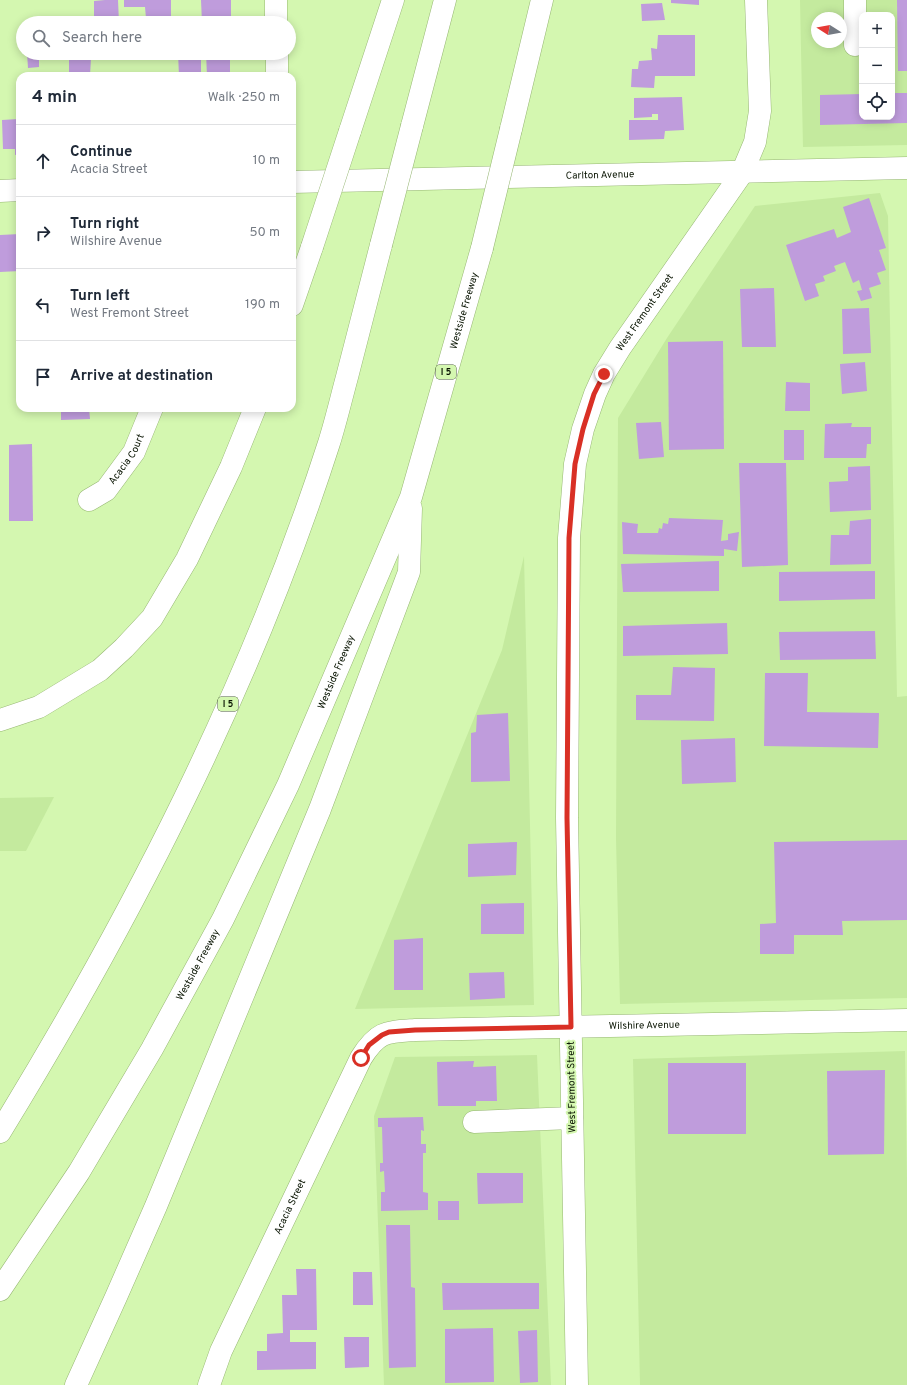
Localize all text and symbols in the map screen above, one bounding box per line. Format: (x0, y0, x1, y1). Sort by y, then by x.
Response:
north arrow (811, 12, 847, 48)
map controls (859, 12, 895, 120)
button: + (859, 12, 895, 48)
search box (16, 16, 296, 60)
icon: search (30, 27, 52, 49)
text: Search here (62, 29, 142, 48)
button: − (859, 48, 895, 84)
button: locate (859, 84, 895, 120)
text: 4 min (32, 87, 77, 109)
text: Walk · 250 m (208, 90, 280, 106)
text: Continue (70, 143, 132, 162)
icon: ahead (32, 150, 54, 172)
text: 10 m (253, 153, 280, 169)
text: Acacia Street (70, 162, 148, 178)
street label: Carlton Avenue (565, 168, 634, 182)
text: Turn right (70, 215, 139, 234)
icon: right (32, 222, 54, 244)
text: 50 m (250, 225, 280, 241)
text: Wilshire Avenue (70, 234, 162, 250)
street label: Westside Freeway (447, 271, 481, 351)
street label: West Fremont Street (613, 271, 676, 354)
text: Turn left (70, 287, 130, 306)
icon: left (32, 294, 54, 316)
text: 190 m (245, 297, 280, 313)
text: West Fremont Street (70, 306, 189, 322)
road number: I 5 (436, 365, 456, 379)
route end (595, 365, 613, 383)
icon: arrive (32, 366, 54, 388)
text: Arrive at destination (70, 367, 213, 386)
street label: Acacia Court (106, 432, 147, 487)
street label: Westside Freeway (315, 633, 358, 711)
road number: I 5 (218, 697, 238, 711)
street label: Westside Freeway (173, 927, 223, 1003)
street label: Wilshire Avenue (609, 1018, 680, 1033)
street label: West Fremont Street (565, 1041, 579, 1133)
route start (352, 1049, 370, 1067)
street label: Acacia Street (271, 1177, 309, 1236)

